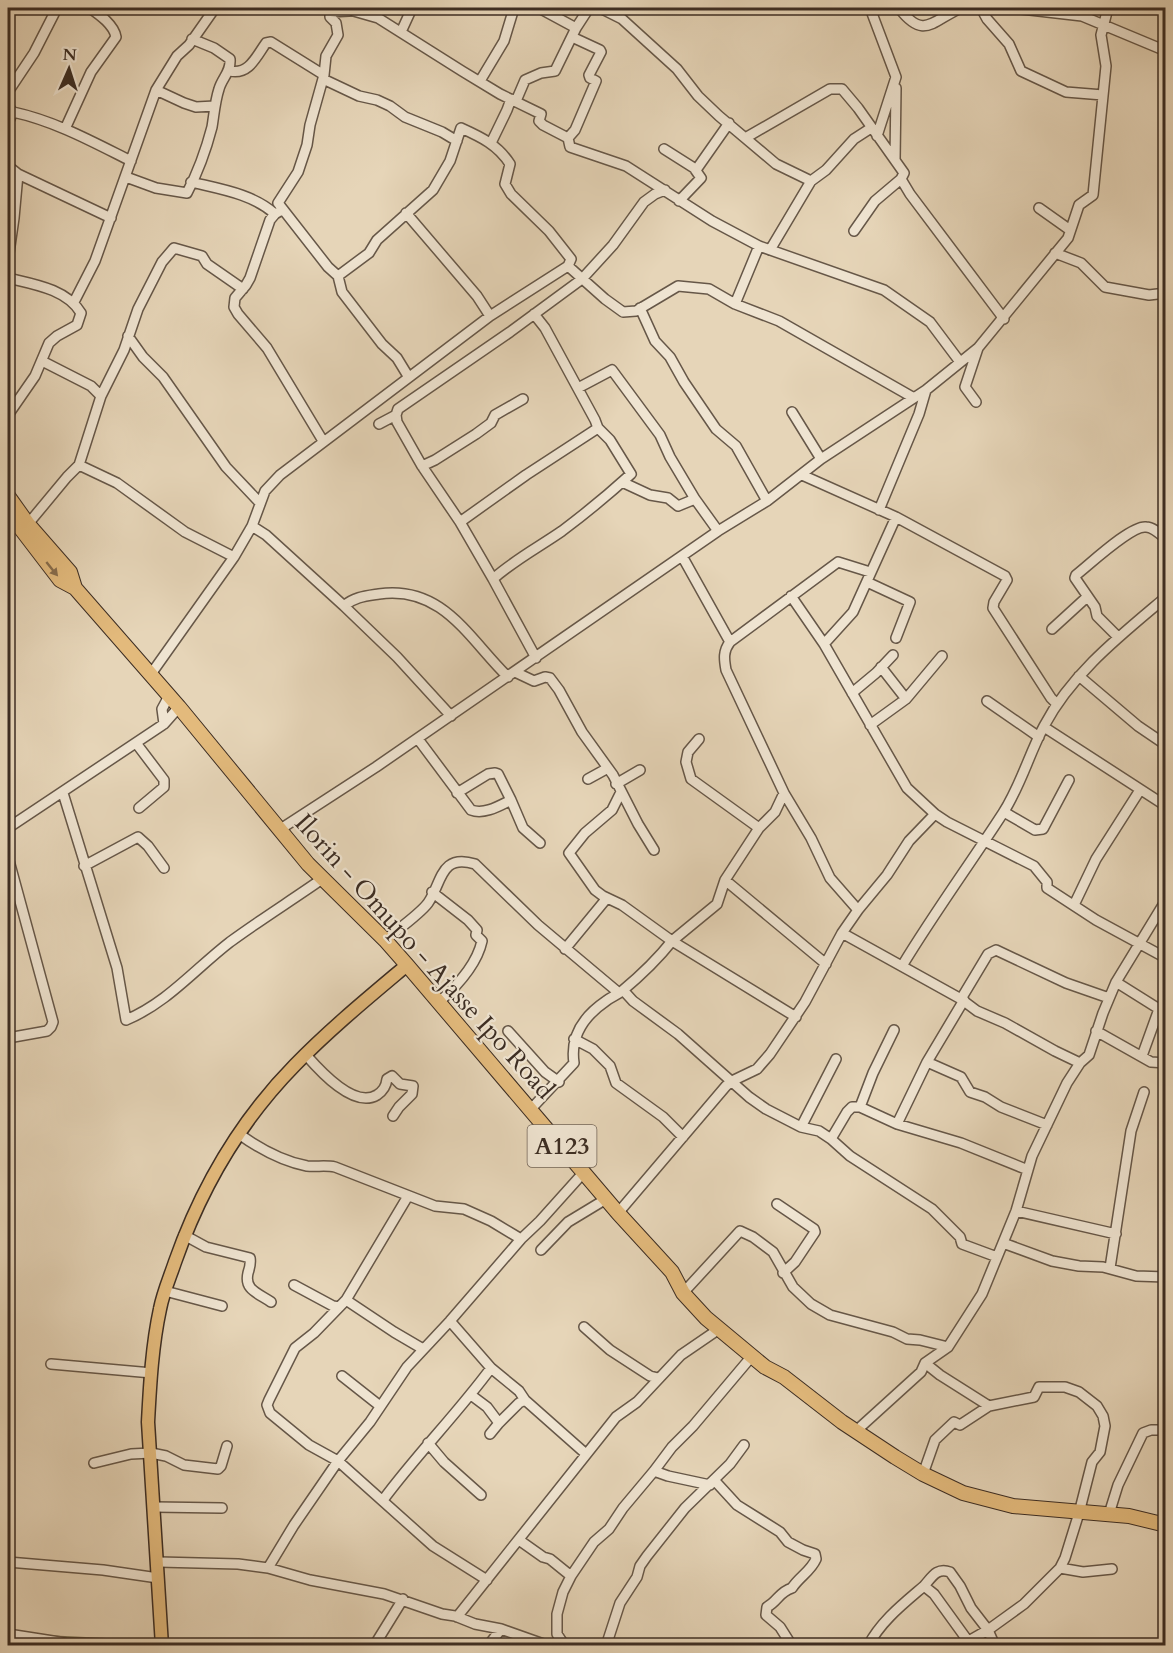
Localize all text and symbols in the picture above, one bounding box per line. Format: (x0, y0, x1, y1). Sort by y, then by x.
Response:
north arrow (39, 39, 99, 99)
text: N (62, 44, 77, 66)
one-way arrow (45, 561, 58, 577)
street label: Ilorin - Omupo - Ajasse Ipo Road (287, 806, 563, 1107)
road number: A123 (528, 1125, 596, 1167)

